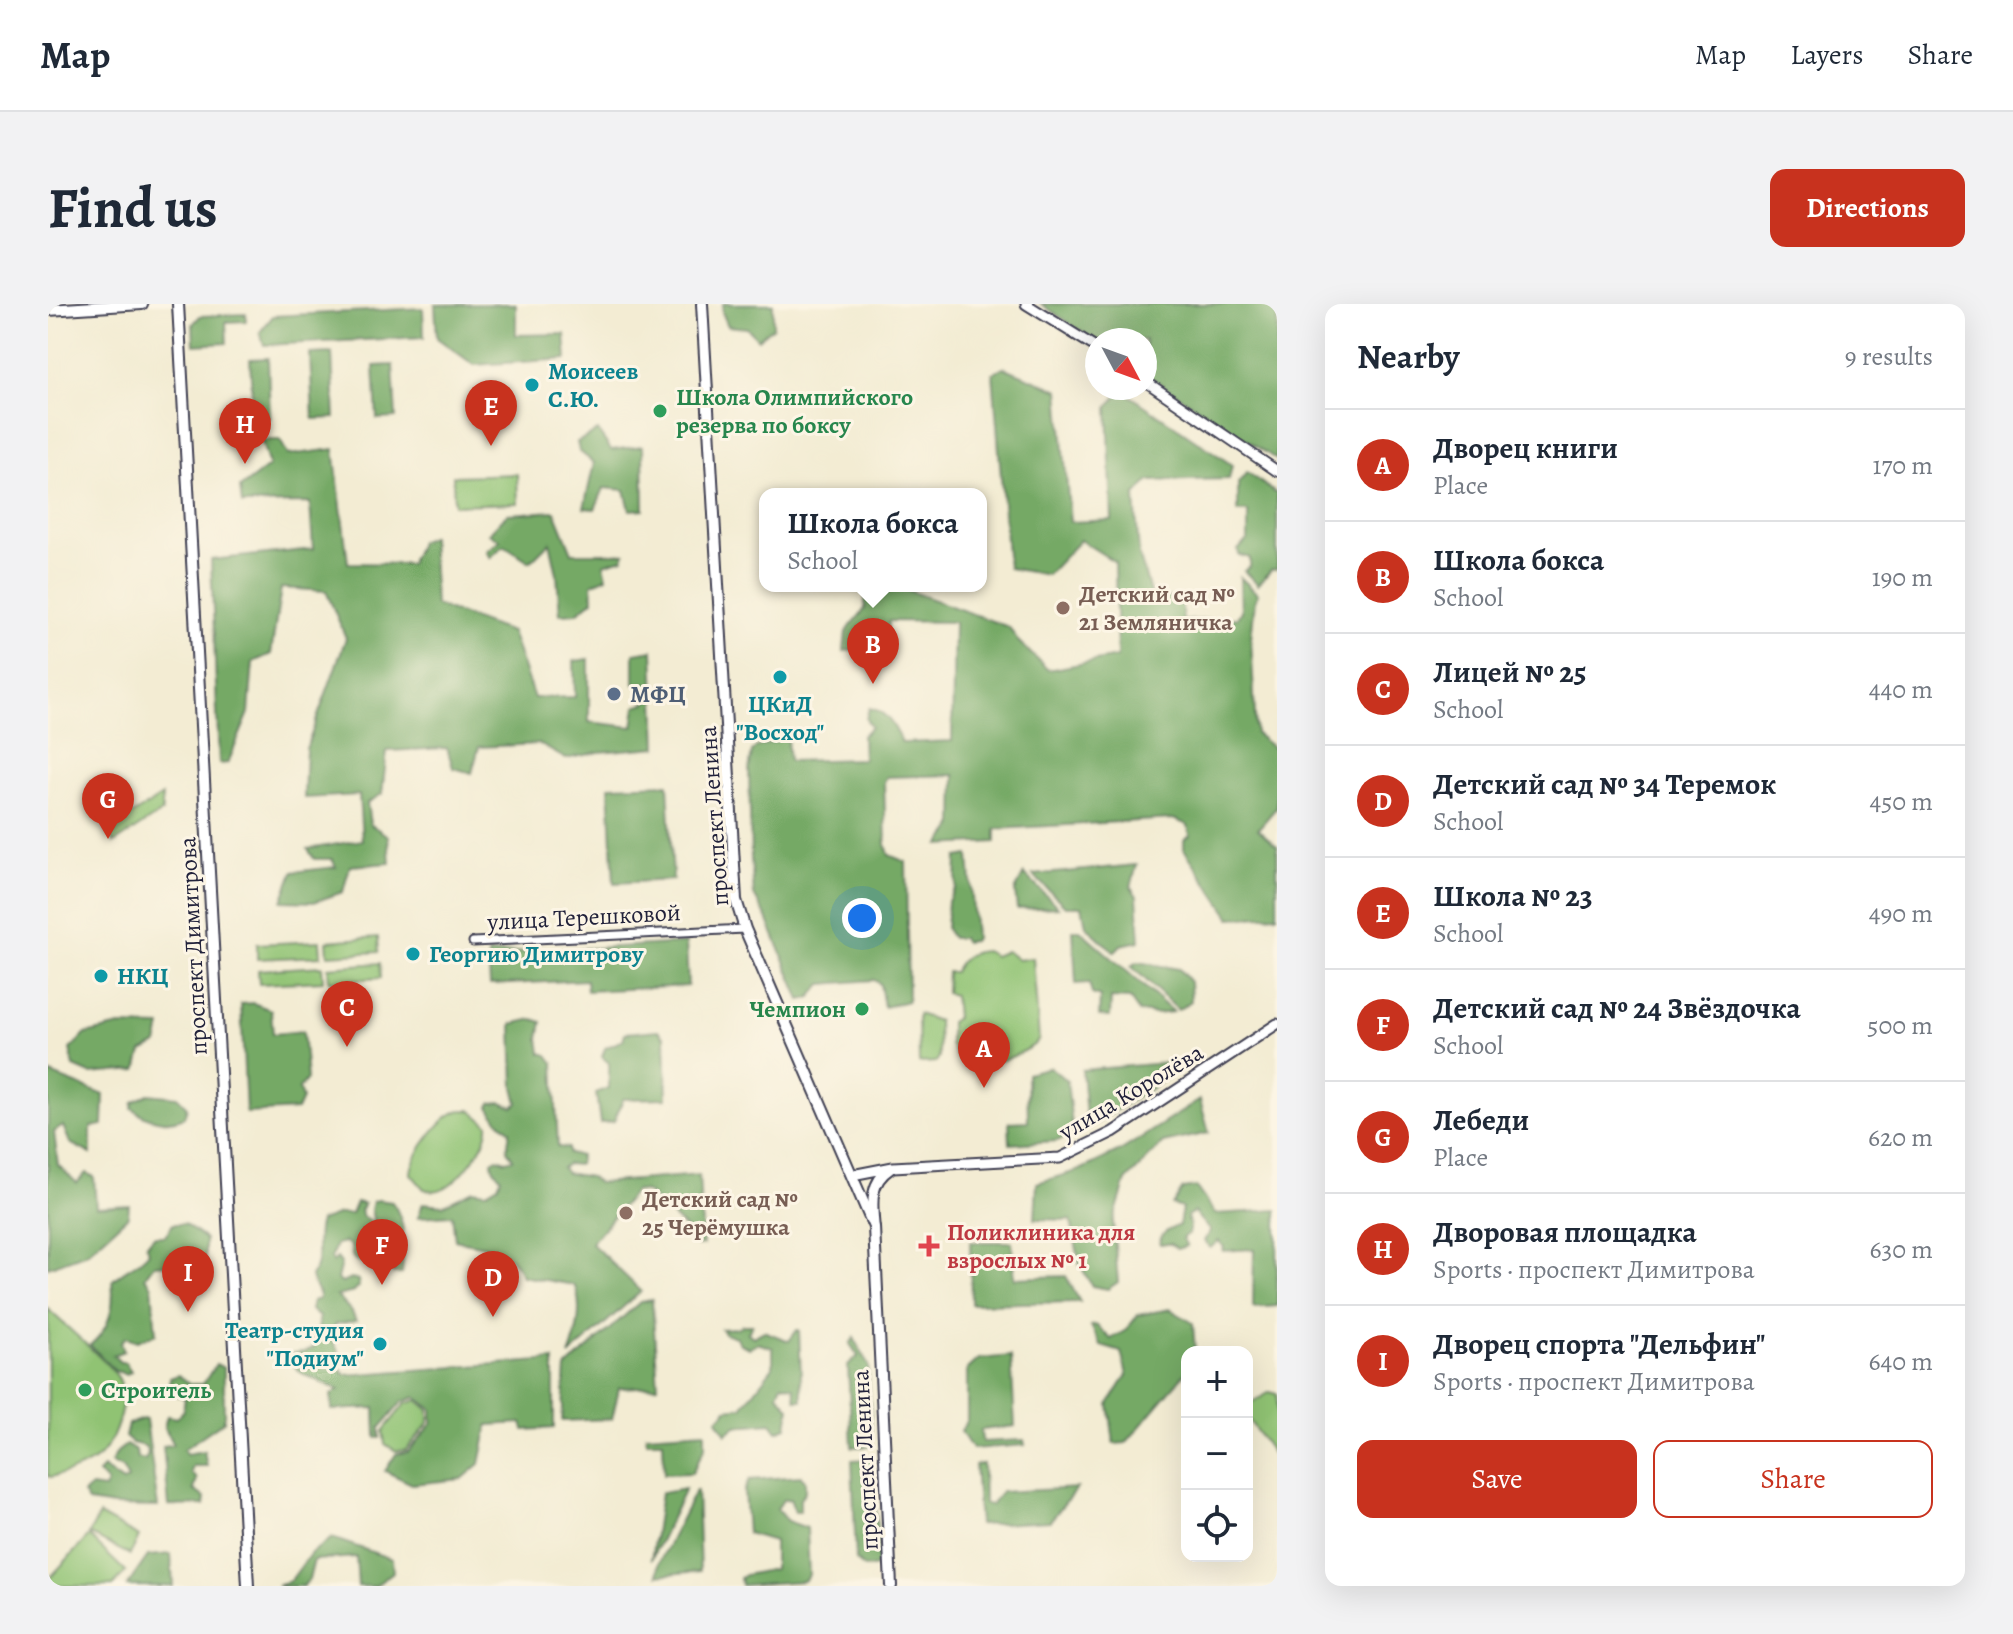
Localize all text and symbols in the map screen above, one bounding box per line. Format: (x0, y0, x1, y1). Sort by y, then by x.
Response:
text: Map (40, 29, 110, 81)
text: Map (1695, 36, 1746, 74)
text: Layers (1790, 36, 1863, 74)
text: Share (1907, 36, 1973, 74)
button: Directions (1770, 169, 1965, 247)
text: Find us (48, 170, 218, 246)
north arrow (1085, 328, 1157, 400)
text: Nearby (1357, 333, 1460, 380)
text: 9 results (1845, 339, 1933, 374)
place label: Моисеев С.Ю. (548, 355, 638, 415)
marker: Моисеев С.Ю. (523, 376, 541, 394)
pin: E (465, 380, 517, 446)
place label: Школа Олимпийского резерва по боксу (676, 381, 913, 441)
pin: H (219, 398, 271, 464)
marker: Школа Олимпийского резерва по боксу (651, 402, 669, 420)
text: Дворец книги (1433, 428, 1618, 468)
text: A (1375, 448, 1391, 483)
text: 170 m (1873, 448, 1933, 483)
text: Place (1433, 468, 1488, 503)
popup (759, 488, 987, 592)
text: Школа бокса (787, 503, 959, 543)
text: Школа бокса (1433, 540, 1604, 580)
text: School (787, 543, 858, 578)
text: B (1375, 560, 1391, 595)
text: 190 m (1872, 560, 1933, 595)
place label: Детский сад № 21 Земляничка (1079, 578, 1235, 638)
text: School (1433, 580, 1503, 615)
marker: Детский сад № 21 Земляничка (1054, 599, 1072, 617)
pin: B (847, 618, 899, 684)
text: Лицей № 25 (1433, 652, 1586, 692)
marker: ЦКиД "Восход" (771, 668, 789, 686)
text: C (1375, 672, 1391, 707)
text: 440 m (1869, 672, 1933, 707)
place label: МФЦ (630, 678, 686, 710)
marker: МФЦ (605, 685, 623, 703)
place label: ЦКиД "Восход" (736, 688, 824, 748)
text: School (1433, 692, 1503, 727)
street label: проспект Ленина (692, 725, 736, 907)
text: Детский сад № 34 Теремок (1433, 764, 1776, 804)
pin: G (82, 773, 134, 839)
text: D (1374, 784, 1392, 819)
text: 450 m (1869, 784, 1933, 819)
text: School (1433, 804, 1503, 839)
street label: проспект Димитрова (171, 836, 215, 1056)
text: Школа № 23 (1433, 876, 1593, 916)
street label: улица Терешковой (486, 896, 681, 938)
text: E (1375, 896, 1391, 931)
text: 490 m (1869, 896, 1933, 931)
your location (842, 898, 882, 938)
text: School (1433, 916, 1503, 951)
place label: Георгию Димитрову (429, 938, 644, 970)
marker: Георгию Димитрову (404, 945, 422, 963)
place label: НКЦ (117, 960, 169, 992)
marker: НКЦ (92, 967, 110, 985)
pin: C (321, 981, 373, 1047)
text: Детский сад № 24 Звёздочка (1433, 988, 1801, 1028)
place label: Чемпион (749, 993, 846, 1025)
marker: Чемпион (853, 1000, 871, 1018)
text: F (1376, 1008, 1390, 1043)
text: 500 m (1867, 1008, 1933, 1043)
pin: A (958, 1022, 1010, 1088)
text: School (1433, 1028, 1503, 1063)
street label: улица Королёва (1052, 1036, 1209, 1148)
text: Лебеди (1433, 1100, 1529, 1140)
text: G (1374, 1120, 1392, 1155)
text: 620 m (1868, 1120, 1933, 1155)
text: Place (1433, 1140, 1488, 1175)
place label: Детский сад № 25 Черёмушка (642, 1183, 798, 1243)
marker: Детский сад № 25 Черёмушка (617, 1204, 635, 1222)
text: Дворовая площадка (1433, 1212, 1697, 1252)
place label: Поликлиника для взрослых № 1 (947, 1216, 1135, 1276)
pin: F (356, 1219, 408, 1285)
text: H (1373, 1232, 1393, 1267)
text: 630 m (1870, 1232, 1933, 1267)
marker: Поликлиника для взрослых № 1 (918, 1235, 940, 1257)
pin: I (162, 1246, 214, 1312)
pin: D (467, 1251, 519, 1317)
text: Sports · проспект Димитрова (1433, 1252, 1755, 1287)
place label: Театр-студия "Подиум" (225, 1314, 364, 1374)
text: Дворец спорта "Дельфин" (1433, 1324, 1765, 1364)
marker: Театр-студия "Подиум" (371, 1335, 389, 1353)
text: I (1378, 1344, 1388, 1379)
text: 640 m (1869, 1344, 1933, 1379)
map controls (1181, 1346, 1253, 1562)
button: + (1181, 1346, 1253, 1418)
text: Sports · проспект Димитрова (1433, 1364, 1755, 1399)
street label: проспект Ленина (844, 1369, 886, 1551)
place label: Строитель (101, 1374, 211, 1406)
marker: Строитель (76, 1381, 94, 1399)
button: − (1181, 1418, 1253, 1490)
button: Save (1357, 1440, 1637, 1518)
button: Share (1653, 1440, 1933, 1518)
button: locate (1181, 1490, 1253, 1562)

